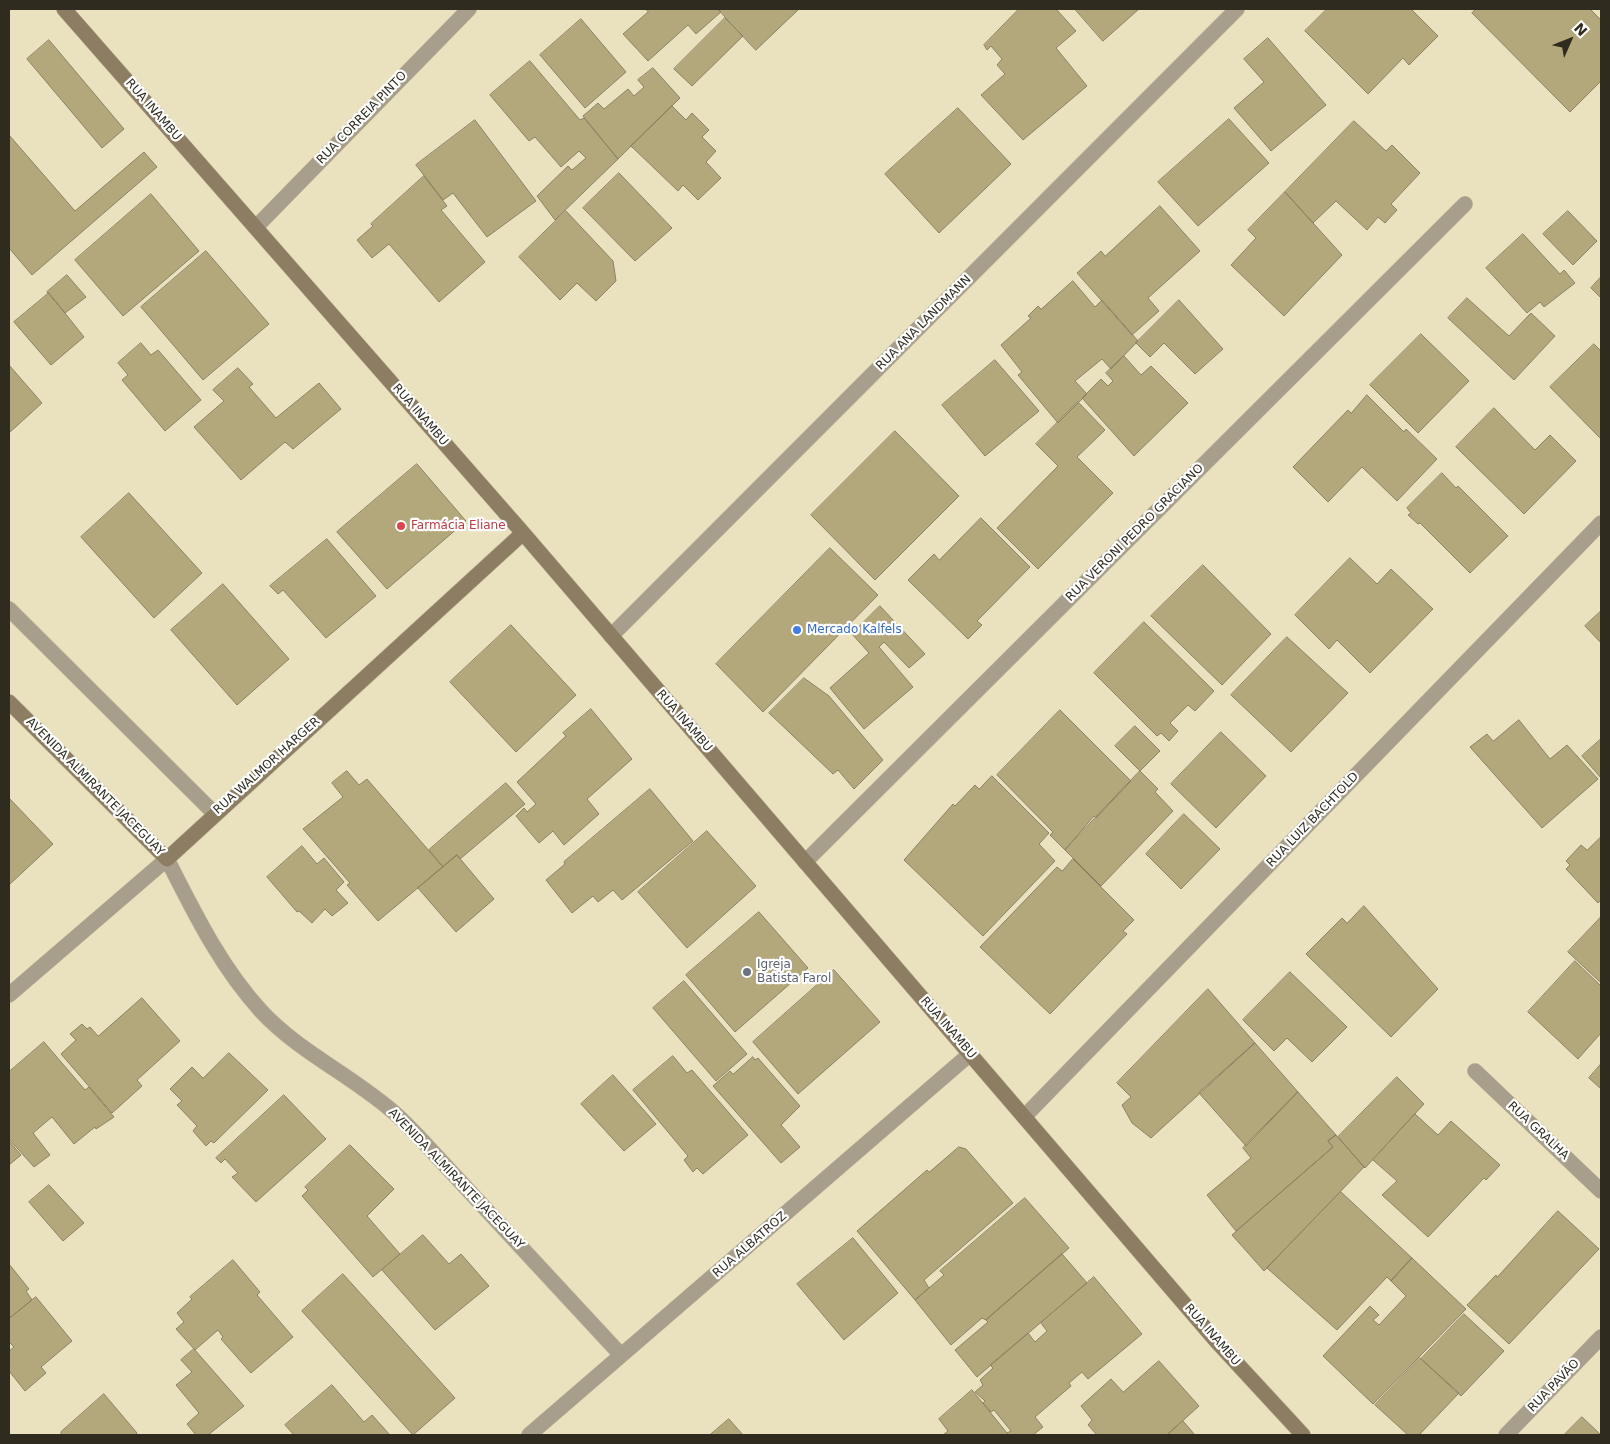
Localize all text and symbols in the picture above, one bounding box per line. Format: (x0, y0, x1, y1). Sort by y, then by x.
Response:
north arrow (1545, 15, 1595, 65)
text: N (1571, 20, 1591, 39)
street label: RUA CORREIA PINTO (314, 69, 410, 167)
street label: RUA INAMBU (122, 76, 184, 144)
street label: RUA ANA LANDMANN (874, 273, 974, 373)
street label: RUA INAMBU (389, 381, 451, 449)
street label: RUA VERONI PEDRO GRACIANO (1063, 461, 1207, 605)
place label: Farmácia Eliane (411, 519, 506, 533)
marker: Farmácia Eliane (395, 520, 407, 532)
place label: Mercado Kalfels (807, 623, 902, 637)
marker: Mercado Kalfels (791, 624, 803, 636)
street label: RUA INAMBU (653, 687, 715, 755)
street label: RUA WALMOR HARGER (211, 714, 323, 818)
street label: AVENIDA ALMIRANTE JACEGUAY (23, 715, 167, 859)
street label: RUA LUIZ BACHTOLD (1264, 770, 1362, 870)
place label: Igreja Batista Farol (757, 958, 831, 986)
marker: Igreja Batista Farol (741, 966, 753, 978)
street label: RUA INAMBU (917, 994, 979, 1062)
street label: RUA GRALHA (1504, 1099, 1572, 1163)
street label: AVENIDA ALMIRANTE JACEGUAY (385, 1106, 527, 1252)
street label: RUA ALBATROZ (710, 1209, 790, 1281)
street label: RUA INAMBU (1181, 1301, 1243, 1369)
street label: RUA PAVÃO (1525, 1357, 1583, 1415)

